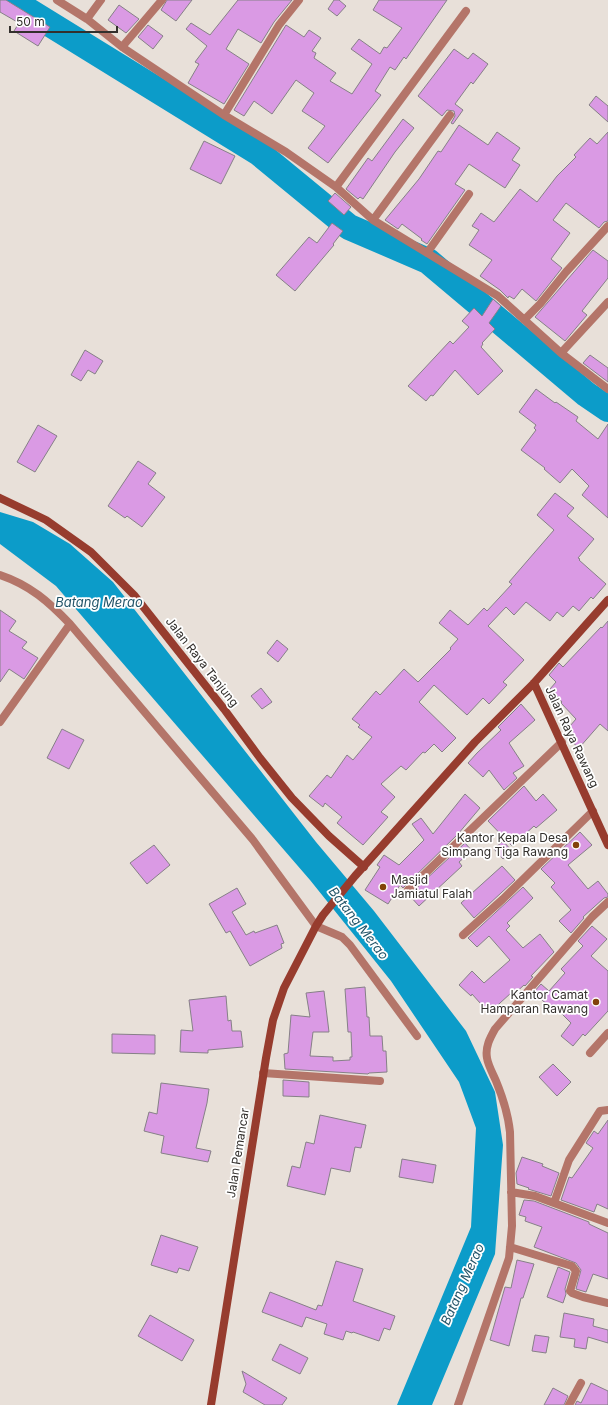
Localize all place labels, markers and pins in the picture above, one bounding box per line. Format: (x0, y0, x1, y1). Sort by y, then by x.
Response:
place label: Kantor Kepala Desa Simpang Tiga Rawang (441, 830, 568, 859)
marker: Kantor Kepala Desa Simpang Tiga Rawang (571, 840, 581, 850)
place label: Masjid Jamiatul Falah (391, 872, 472, 901)
marker: Masjid Jamiatul Falah (378, 882, 388, 892)
place label: Kantor Camat Hamparan Rawang (480, 987, 588, 1016)
marker: Kantor Camat Hamparan Rawang (591, 997, 601, 1007)

